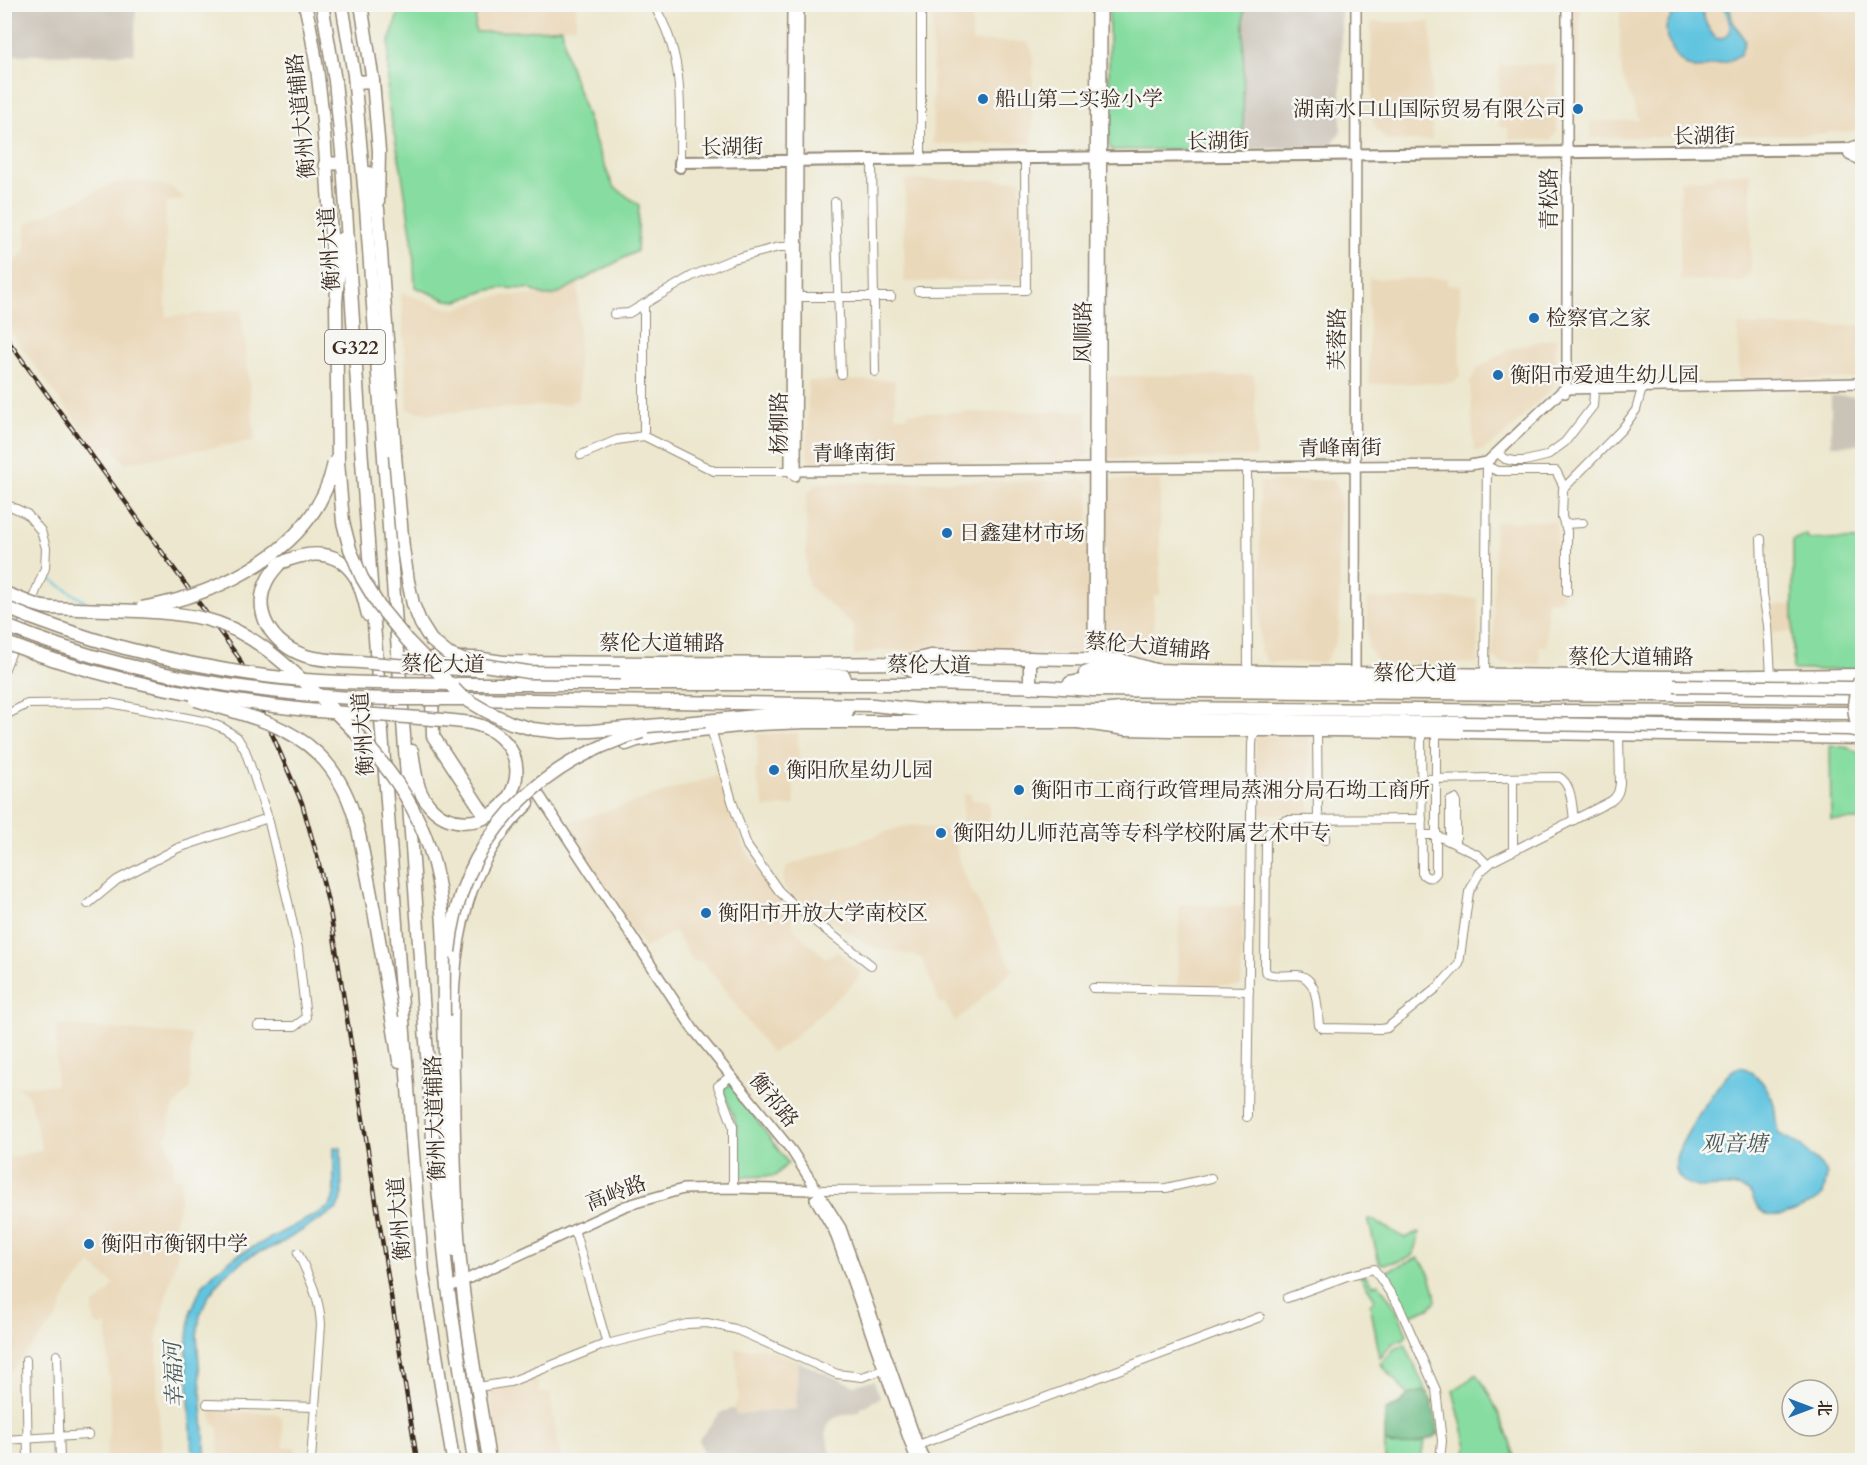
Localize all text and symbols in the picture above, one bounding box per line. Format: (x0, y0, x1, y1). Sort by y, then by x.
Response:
street label: 衡州大道辅路 (280, 52, 323, 180)
place label: 船山第二实验小学 (995, 85, 1163, 114)
marker: 船山第二实验小学 (976, 92, 990, 106)
place label: 湖南水口山国际贸易有限公司 (1293, 95, 1566, 124)
marker: 湖南水口山国际贸易有限公司 (1571, 102, 1585, 116)
street label: 长湖街 (1672, 121, 1736, 152)
street label: 长湖街 (1186, 126, 1250, 157)
street label: 长湖街 (700, 132, 764, 163)
street label: 青松路 (1535, 168, 1564, 231)
street label: 衡州大道 (312, 206, 347, 292)
street label: 风顺路 (1069, 301, 1098, 364)
place label: 检察官之家 (1546, 304, 1651, 333)
street label: 芙蓉路 (1323, 308, 1352, 371)
marker: 检察官之家 (1527, 311, 1541, 325)
road number: G322 (325, 330, 385, 364)
place label: 衡阳市爱迪生幼儿园 (1510, 361, 1699, 390)
marker: 衡阳市爱迪生幼儿园 (1491, 368, 1505, 382)
street label: 杨柳路 (765, 392, 794, 455)
street label: 青峰南街 (1298, 433, 1382, 464)
street label: 青峰南街 (812, 438, 896, 469)
place label: 日鑫建材市场 (959, 519, 1085, 548)
marker: 日鑫建材市场 (940, 526, 954, 540)
street label: 蔡伦大道辅路 (1084, 627, 1212, 666)
street label: 蔡伦大道辅路 (599, 629, 725, 658)
street label: 蔡伦大道辅路 (1568, 643, 1694, 672)
street label: 蔡伦大道 (401, 649, 485, 680)
street label: 蔡伦大道 (887, 650, 971, 681)
street label: 蔡伦大道 (1373, 659, 1457, 688)
street label: 衡州大道 (346, 691, 381, 777)
place label: 衡阳欣星幼儿园 (786, 756, 933, 785)
marker: 衡阳欣星幼儿园 (767, 763, 781, 777)
place label: 衡阳市工商行政管理局蒸湘分局石坳工商所 (1031, 776, 1430, 805)
marker: 衡阳市工商行政管理局蒸湘分局石坳工商所 (1012, 783, 1026, 797)
place label: 衡阳幼儿师范高等专科学校附属艺术中专 (953, 819, 1331, 848)
marker: 衡阳幼儿师范高等专科学校附属艺术中专 (934, 826, 948, 840)
place label: 衡阳市开放大学南校区 (718, 899, 928, 928)
marker: 衡阳市开放大学南校区 (699, 906, 713, 920)
street label: 衡州大道辅路 (419, 1055, 452, 1181)
street label: 衡祁路 (743, 1067, 805, 1134)
water label: 观音塘 (1701, 1129, 1770, 1159)
street label: 高岭路 (582, 1169, 651, 1218)
street label: 衡州大道 (381, 1176, 418, 1262)
place label: 衡阳市衡钢中学 (101, 1230, 248, 1259)
marker: 衡阳市衡钢中学 (82, 1237, 96, 1251)
water label: 幸福河 (158, 1337, 190, 1408)
north arrow (1780, 1378, 1840, 1438)
text: 北 (1813, 1400, 1835, 1416)

